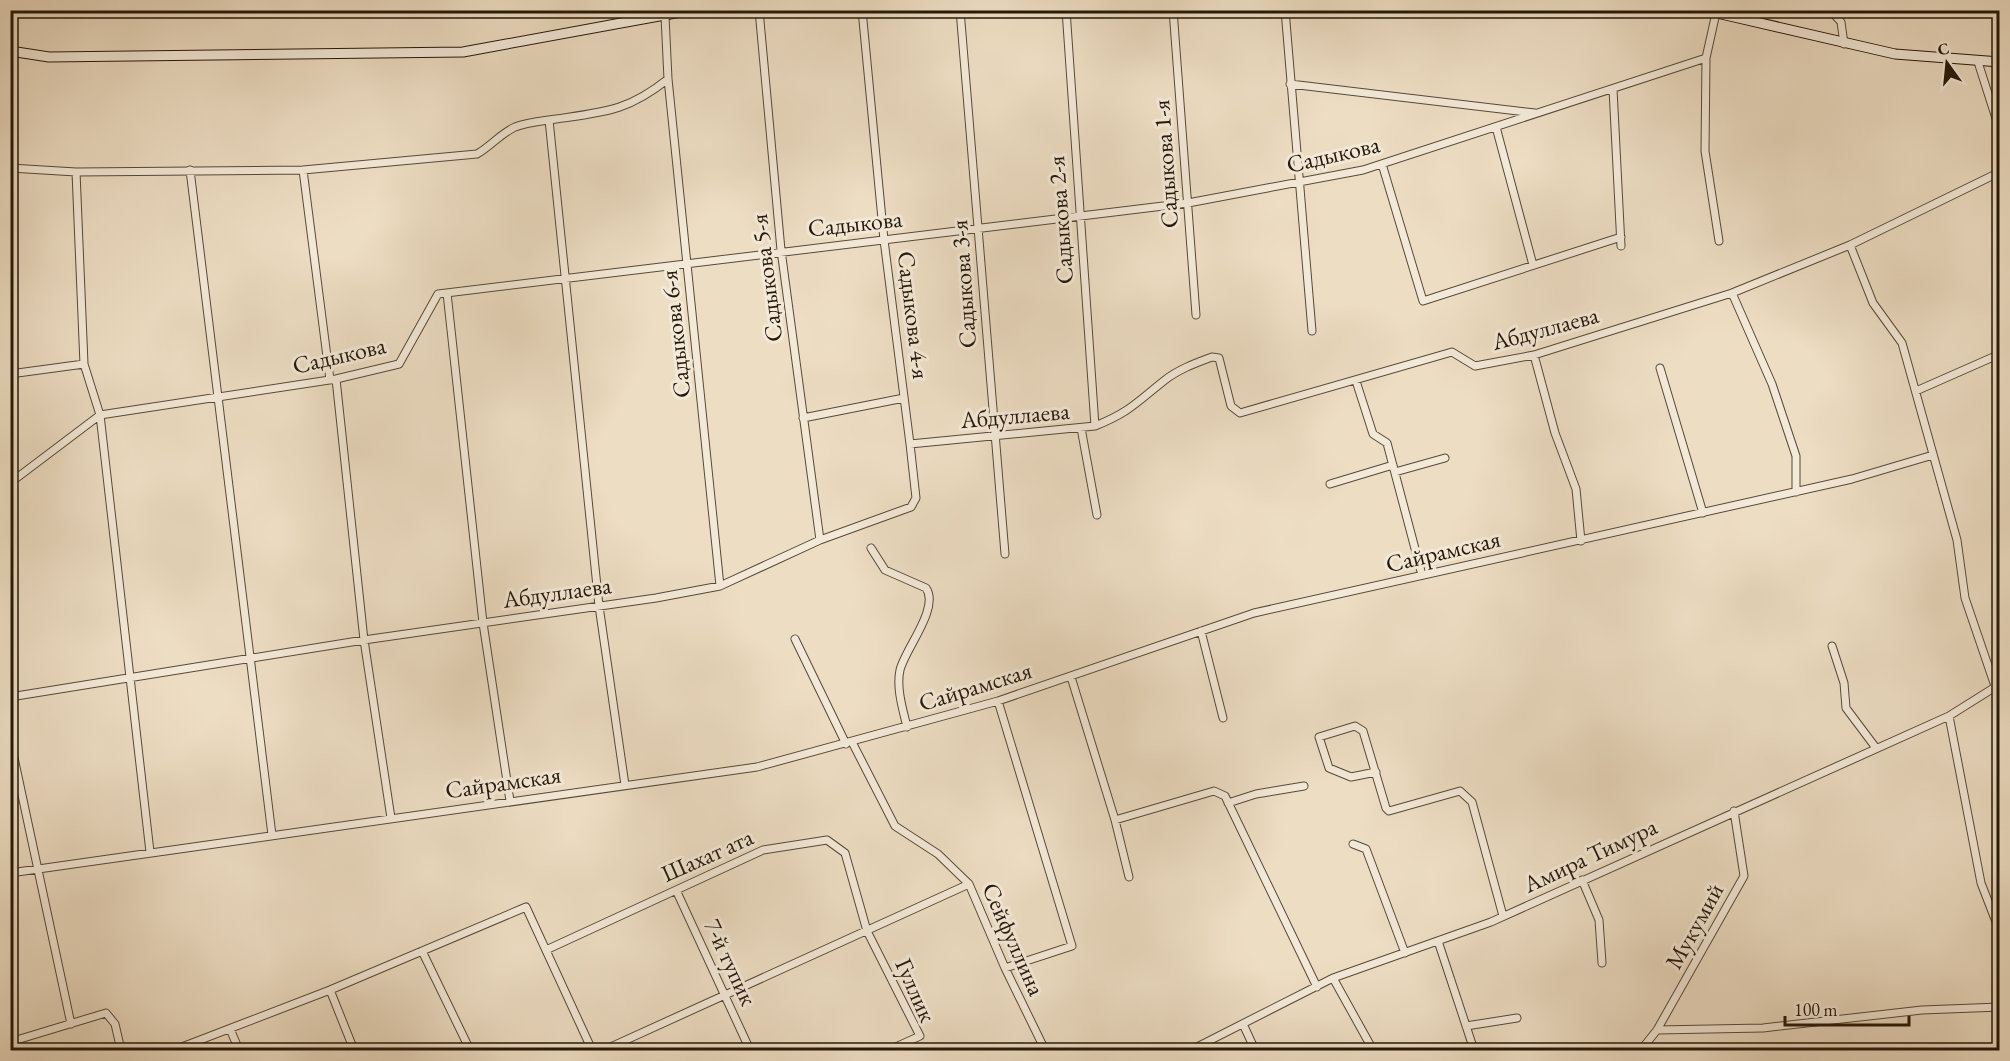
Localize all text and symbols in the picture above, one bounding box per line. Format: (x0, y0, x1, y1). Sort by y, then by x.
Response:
north arrow (1917, 33, 1977, 93)
text: С (1935, 37, 1951, 61)
street label: Садыкова 1-я (1145, 99, 1185, 229)
street label: Садыкова (1283, 128, 1383, 180)
street label: Садыкова 2-я (1040, 155, 1080, 285)
street label: Садыкова (806, 203, 904, 243)
street label: Садыкова 5-я (743, 212, 789, 344)
street label: Садыкова 3-я (943, 219, 983, 349)
street label: Садыкова 4-я (891, 249, 937, 381)
street label: Садыкова 6-я (653, 268, 697, 399)
street label: Абдуллаева (1487, 299, 1602, 357)
street label: Садыкова (289, 329, 389, 381)
street label: Абдуллаева (958, 395, 1071, 435)
street label: Сайрамская (1383, 523, 1504, 579)
street label: Абдуллаева (500, 569, 614, 615)
street label: Сайрамская (915, 654, 1036, 718)
street label: Сайрамская (443, 758, 563, 805)
street label: Амира Тимура (1517, 810, 1662, 900)
street label: Шахат ата (656, 821, 758, 889)
street label: Мукумий (1658, 877, 1730, 974)
street label: Сейфуллина (975, 878, 1053, 1001)
street label: 7-й тупик (697, 914, 765, 1011)
street label: Гуллик (888, 953, 944, 1027)
scale bar (1785, 989, 1910, 1027)
text: 100 m (1794, 998, 1838, 1021)

